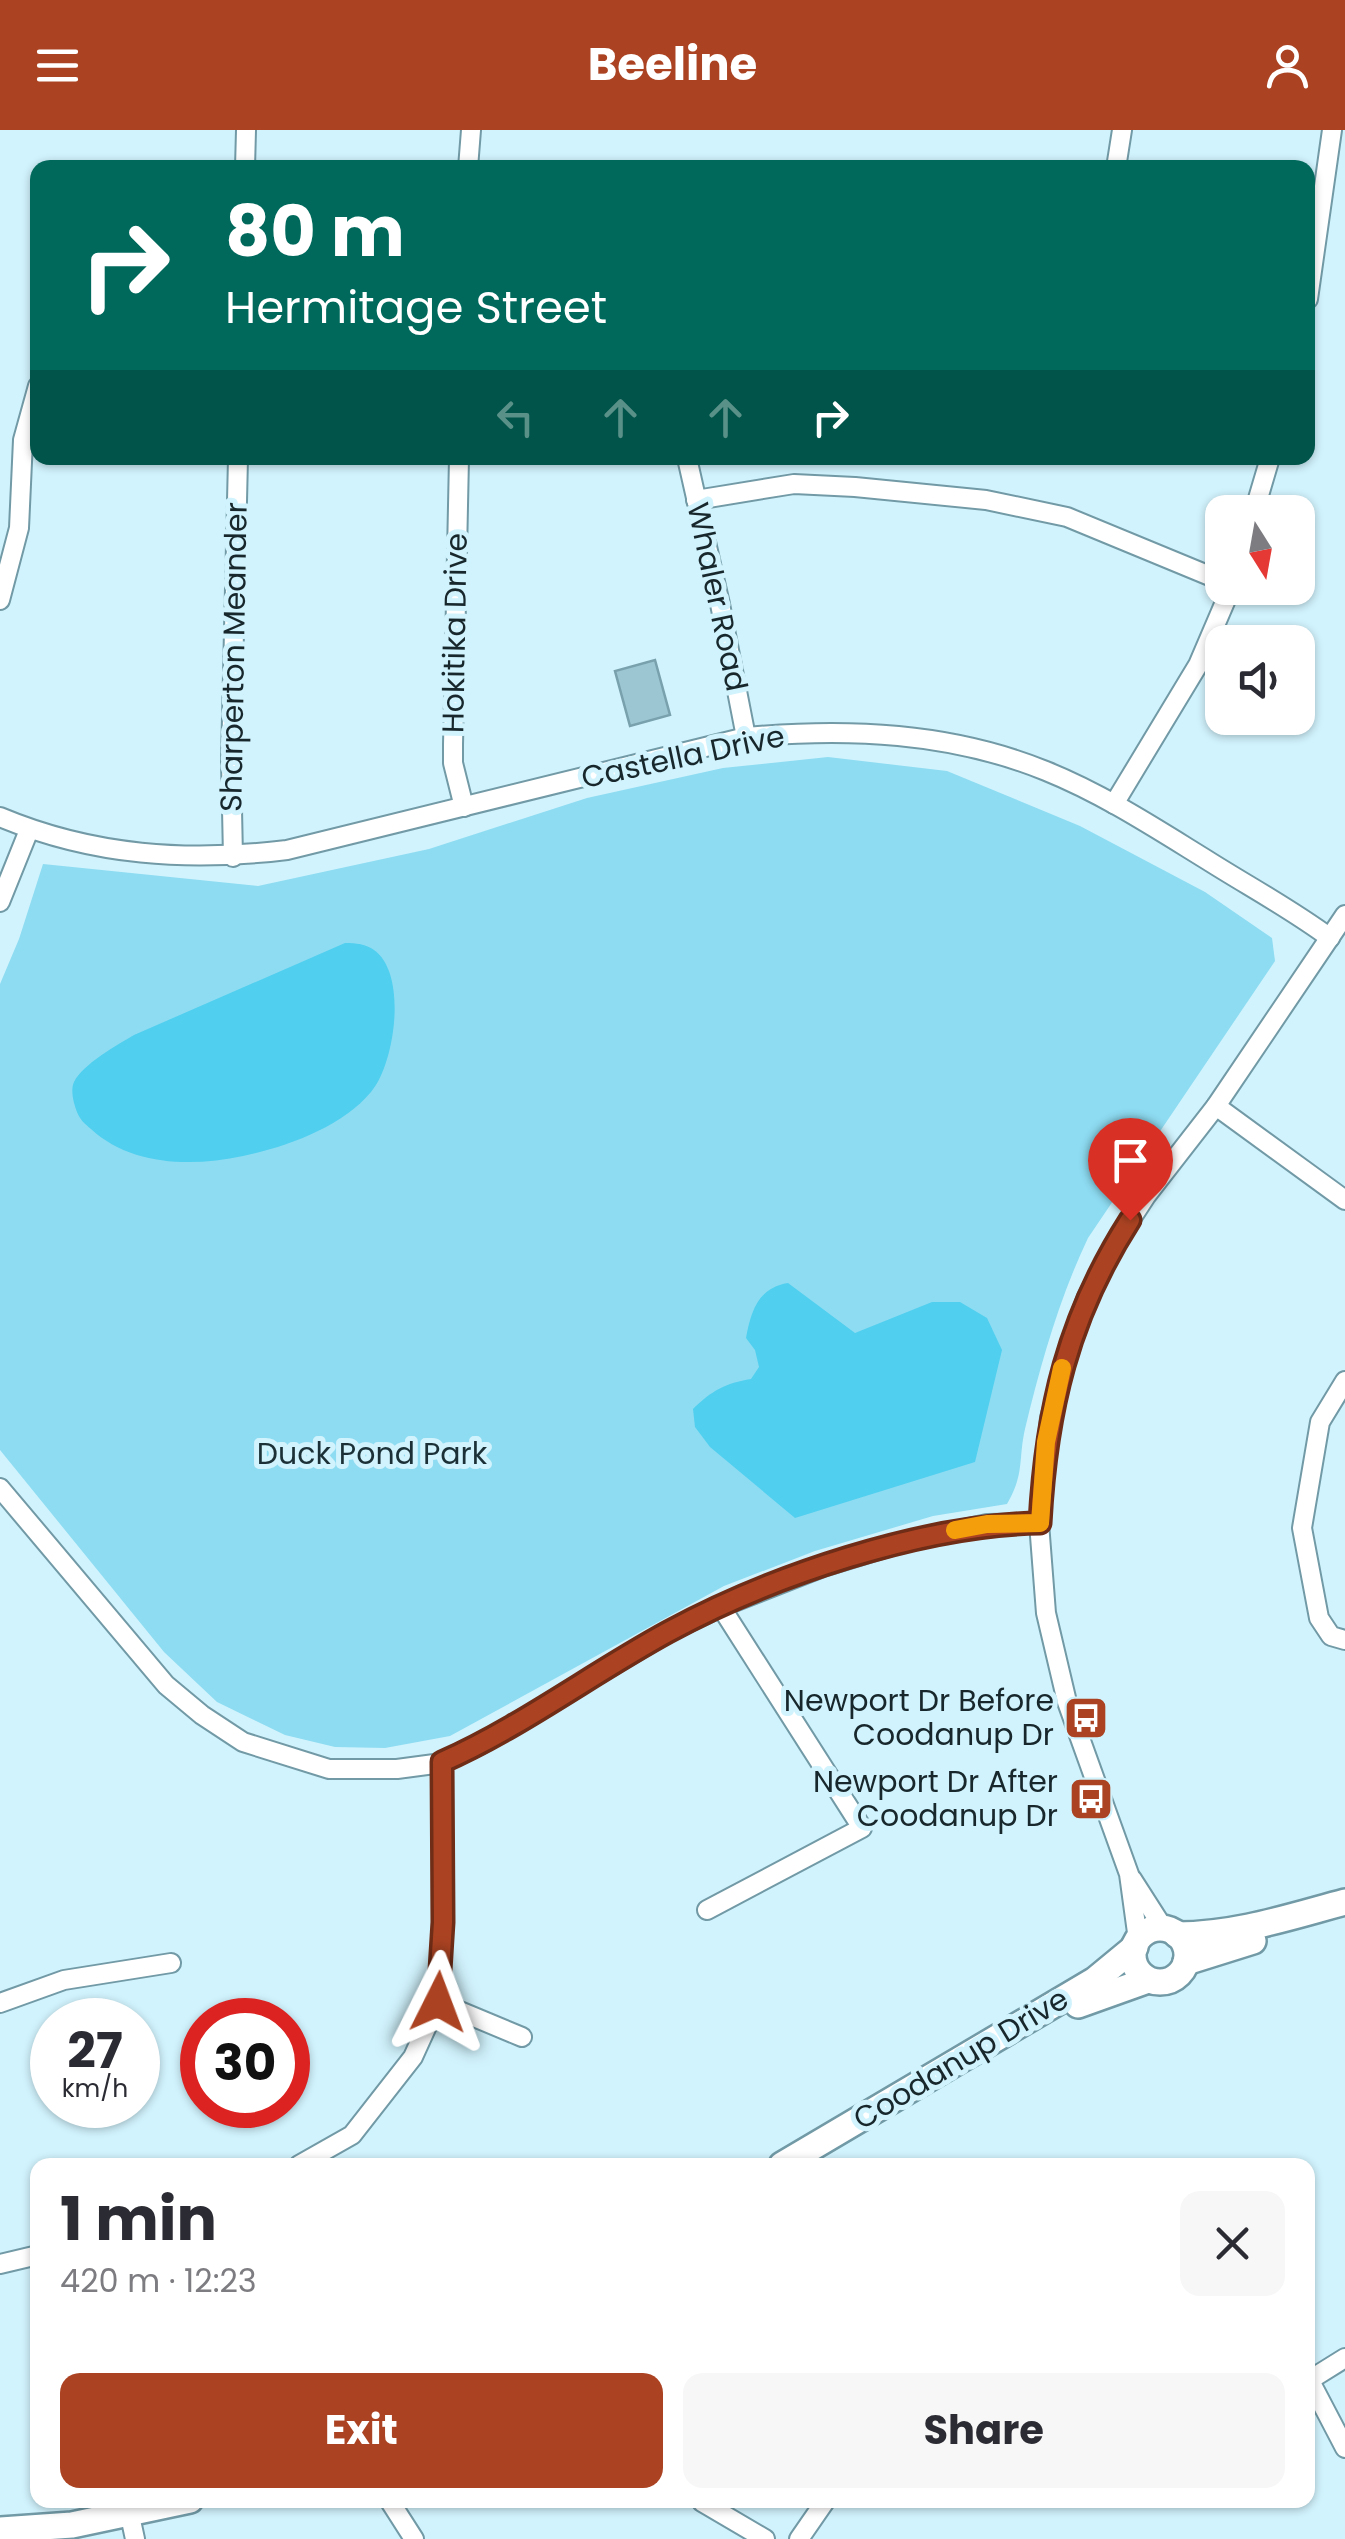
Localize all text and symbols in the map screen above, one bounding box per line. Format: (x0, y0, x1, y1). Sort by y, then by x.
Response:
text: Beeline (588, 33, 757, 96)
icon: menu (30, 38, 85, 93)
icon: person (1260, 38, 1315, 93)
text: 80 m (225, 182, 405, 281)
icon: right (60, 200, 190, 330)
text: Hermitage Street (225, 276, 607, 339)
icon: left (488, 390, 543, 445)
icon: ahead (593, 390, 648, 445)
icon: ahead (698, 390, 753, 445)
icon: right (803, 390, 858, 445)
north arrow (1205, 495, 1315, 605)
map controls (1205, 495, 1315, 735)
street label: Whaler Road (677, 499, 758, 695)
street label: Sharperton Meander (209, 502, 258, 812)
street label: Hokitika Drive (431, 533, 478, 733)
button: sound (1205, 625, 1315, 735)
street label: Castella Drive (577, 714, 789, 799)
pin (1088, 1118, 1173, 1221)
icon: arrive (1103, 1133, 1158, 1188)
park label: Duck Pond Park (257, 1432, 488, 1475)
place label: Newport Dr Before Coodanup Dr (784, 1679, 1054, 1756)
bus stop icon: Newport Dr Before Coodanup Dr (1063, 1695, 1109, 1741)
place label: Newport Dr After Coodanup Dr (813, 1760, 1058, 1837)
bus stop icon: Newport Dr After Coodanup Dr (1068, 1776, 1114, 1822)
position arrow (386, 1950, 490, 2054)
street label: Coodanup Drive (845, 1977, 1076, 2140)
speed limit sign: 30 (180, 1998, 310, 2128)
text: 27 (67, 2015, 123, 2086)
text: km/h (62, 2071, 128, 2106)
text: 1 min (60, 2177, 217, 2261)
button: close (1180, 2191, 1285, 2296)
text: 420 m · 12:23 (60, 2258, 257, 2303)
button: Exit (60, 2373, 663, 2488)
button: Share (683, 2373, 1285, 2488)

